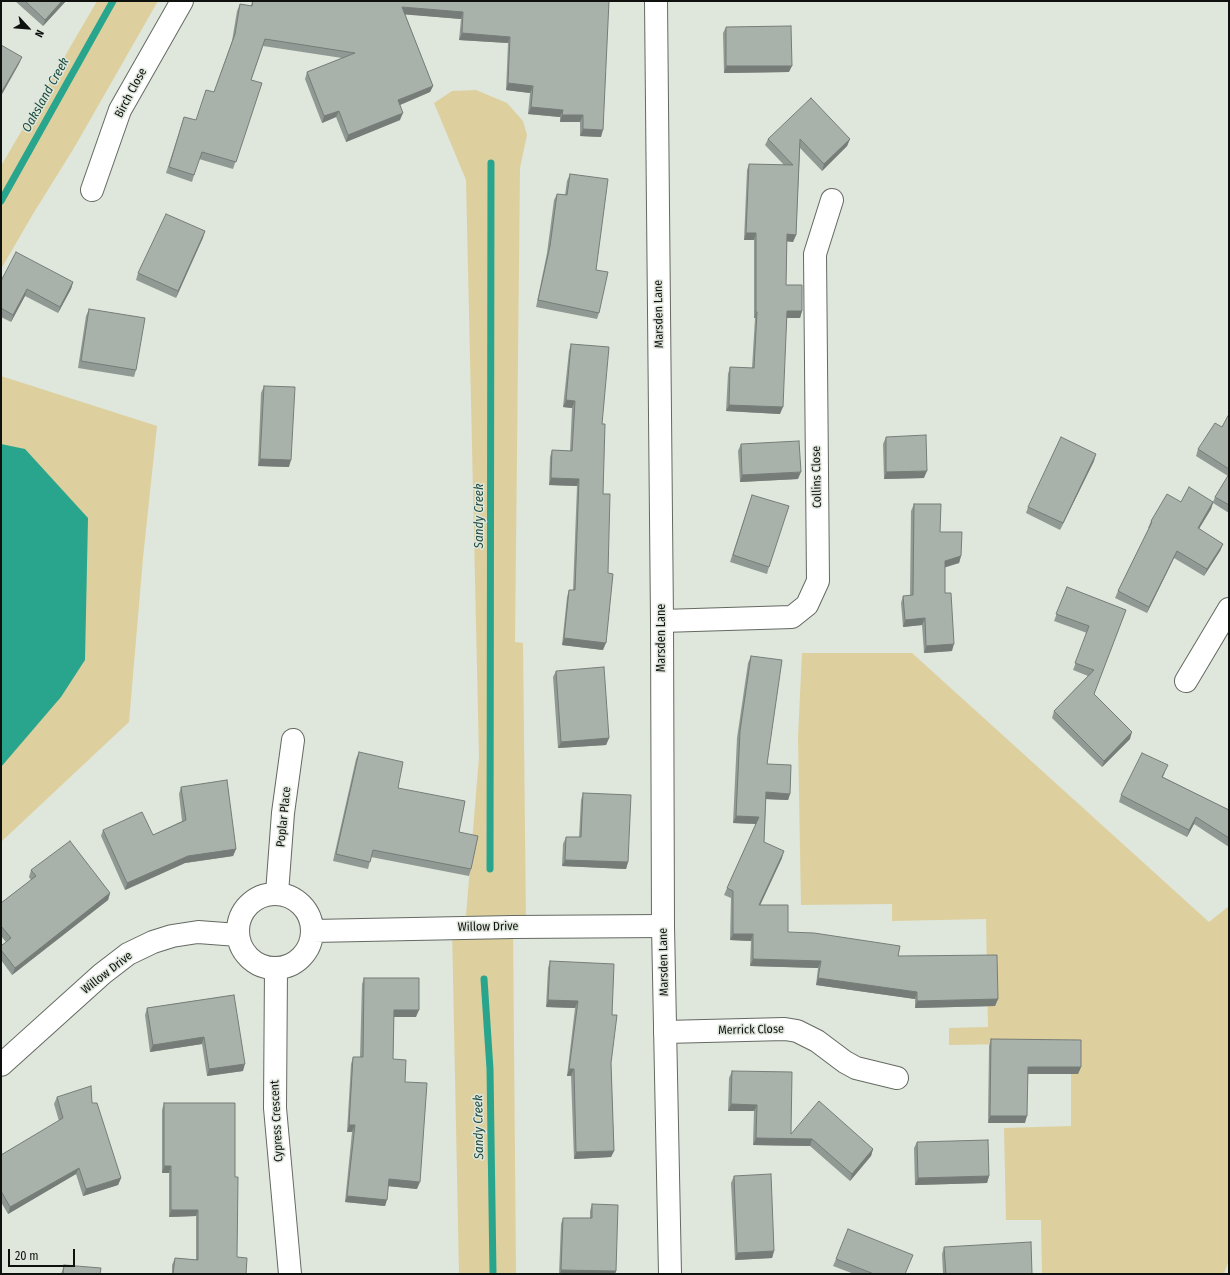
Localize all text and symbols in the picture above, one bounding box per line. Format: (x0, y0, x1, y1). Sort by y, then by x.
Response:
north arrow (8, 8, 48, 48)
text: N (32, 28, 47, 39)
water label: Oaksland Creek (19, 55, 73, 135)
street label: Birch Close (112, 66, 150, 120)
street label: Marsden Lane (651, 280, 667, 348)
street label: Collins Close (809, 446, 825, 508)
water label: Sandy Creek (471, 484, 487, 548)
street label: Marsden Lane (655, 604, 669, 672)
street label: Poplar Place (274, 786, 294, 848)
street label: Willow Drive (458, 919, 518, 935)
street label: Marsden Lane (656, 928, 672, 996)
street label: Willow Drive (79, 949, 135, 997)
street label: Merrick Close (718, 1022, 784, 1038)
street label: Cypress Crescent (268, 1080, 286, 1162)
water label: Sandy Creek (471, 1094, 487, 1160)
scale bar (10, 1241, 77, 1267)
text: 20 m (15, 1249, 39, 1263)

